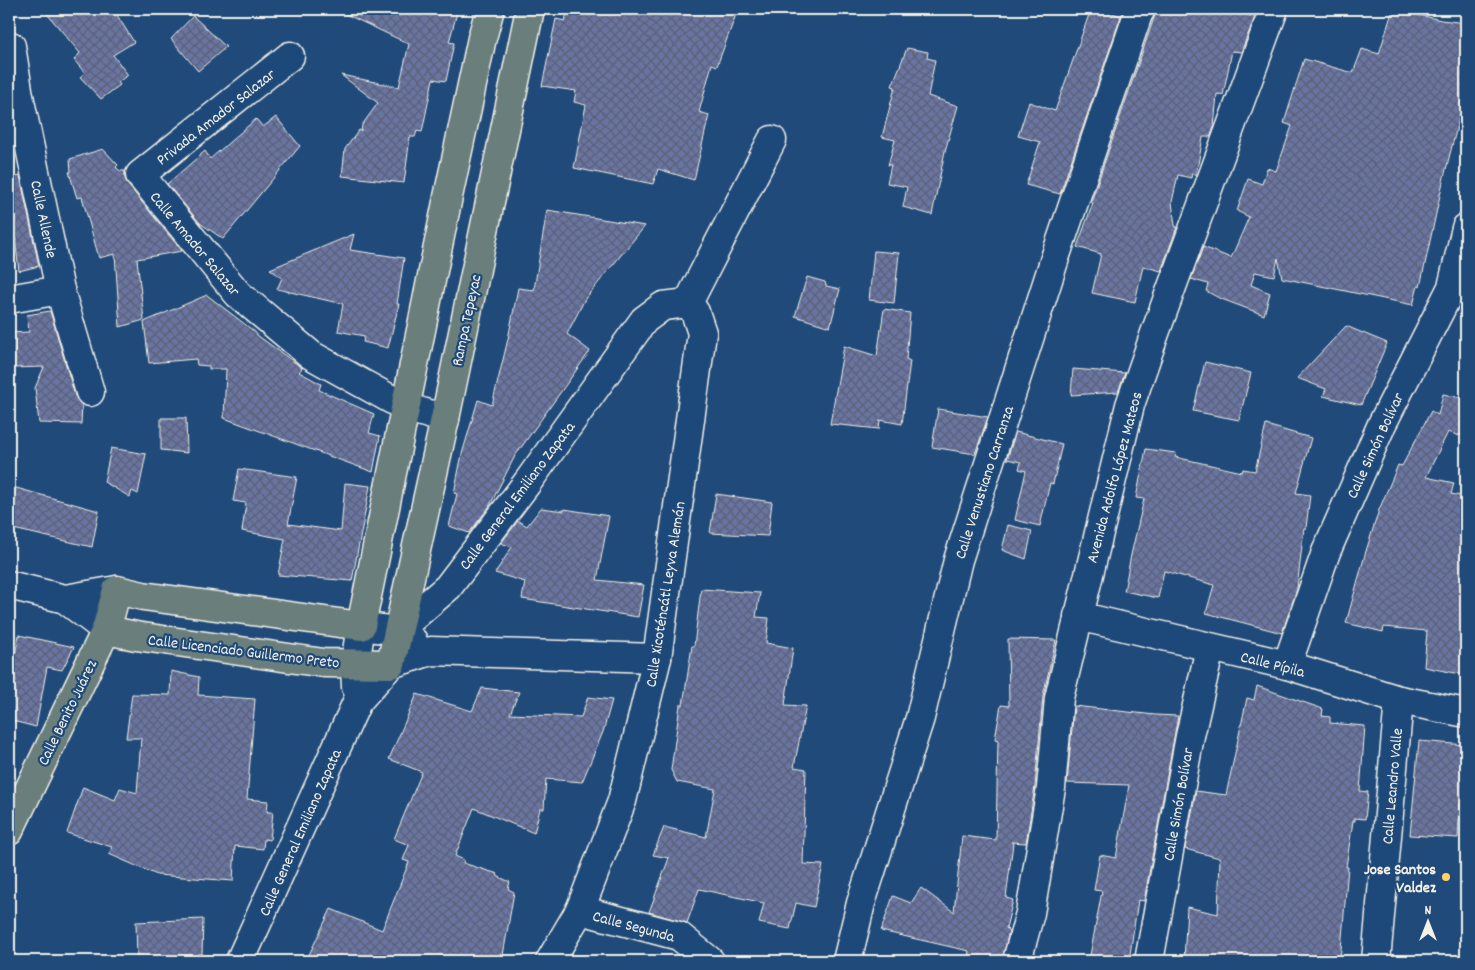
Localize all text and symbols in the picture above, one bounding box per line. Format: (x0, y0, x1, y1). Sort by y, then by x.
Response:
street label: Privada Amador Salazar (152, 64, 281, 172)
street label: Calle Allende (23, 178, 62, 261)
street label: Calle Amador Salazar (143, 187, 245, 302)
street label: Rampa Tepeyac (447, 273, 488, 368)
street label: Avenida Adolfo López Mateos (1081, 389, 1149, 566)
street label: Calle Simón Bolívar (1342, 389, 1411, 503)
street label: Calle Venustiano Carranza (950, 403, 1021, 562)
street label: Calle General Emiliano Zapata (454, 417, 582, 576)
street label: Calle Xicoténcátl Leyva Alemán (640, 500, 693, 689)
street label: Calle Licenciado Guillermo Preto (147, 629, 341, 676)
street label: Calle Pípila (1238, 646, 1307, 685)
street label: Calle Benito Juárez (33, 656, 104, 770)
street label: Calle Leandro Valle (1377, 727, 1410, 845)
street label: Calle General Emiliano Zapata (254, 745, 349, 920)
street label: Calle Simón Bolívar (1158, 746, 1201, 863)
place label: Jose Santos Valdez (1364, 859, 1437, 900)
marker: Jose Santos Valdez (1440, 871, 1452, 883)
north arrow (1402, 898, 1452, 948)
text: N (1425, 901, 1432, 921)
street label: Calle Segunda (590, 905, 677, 950)

